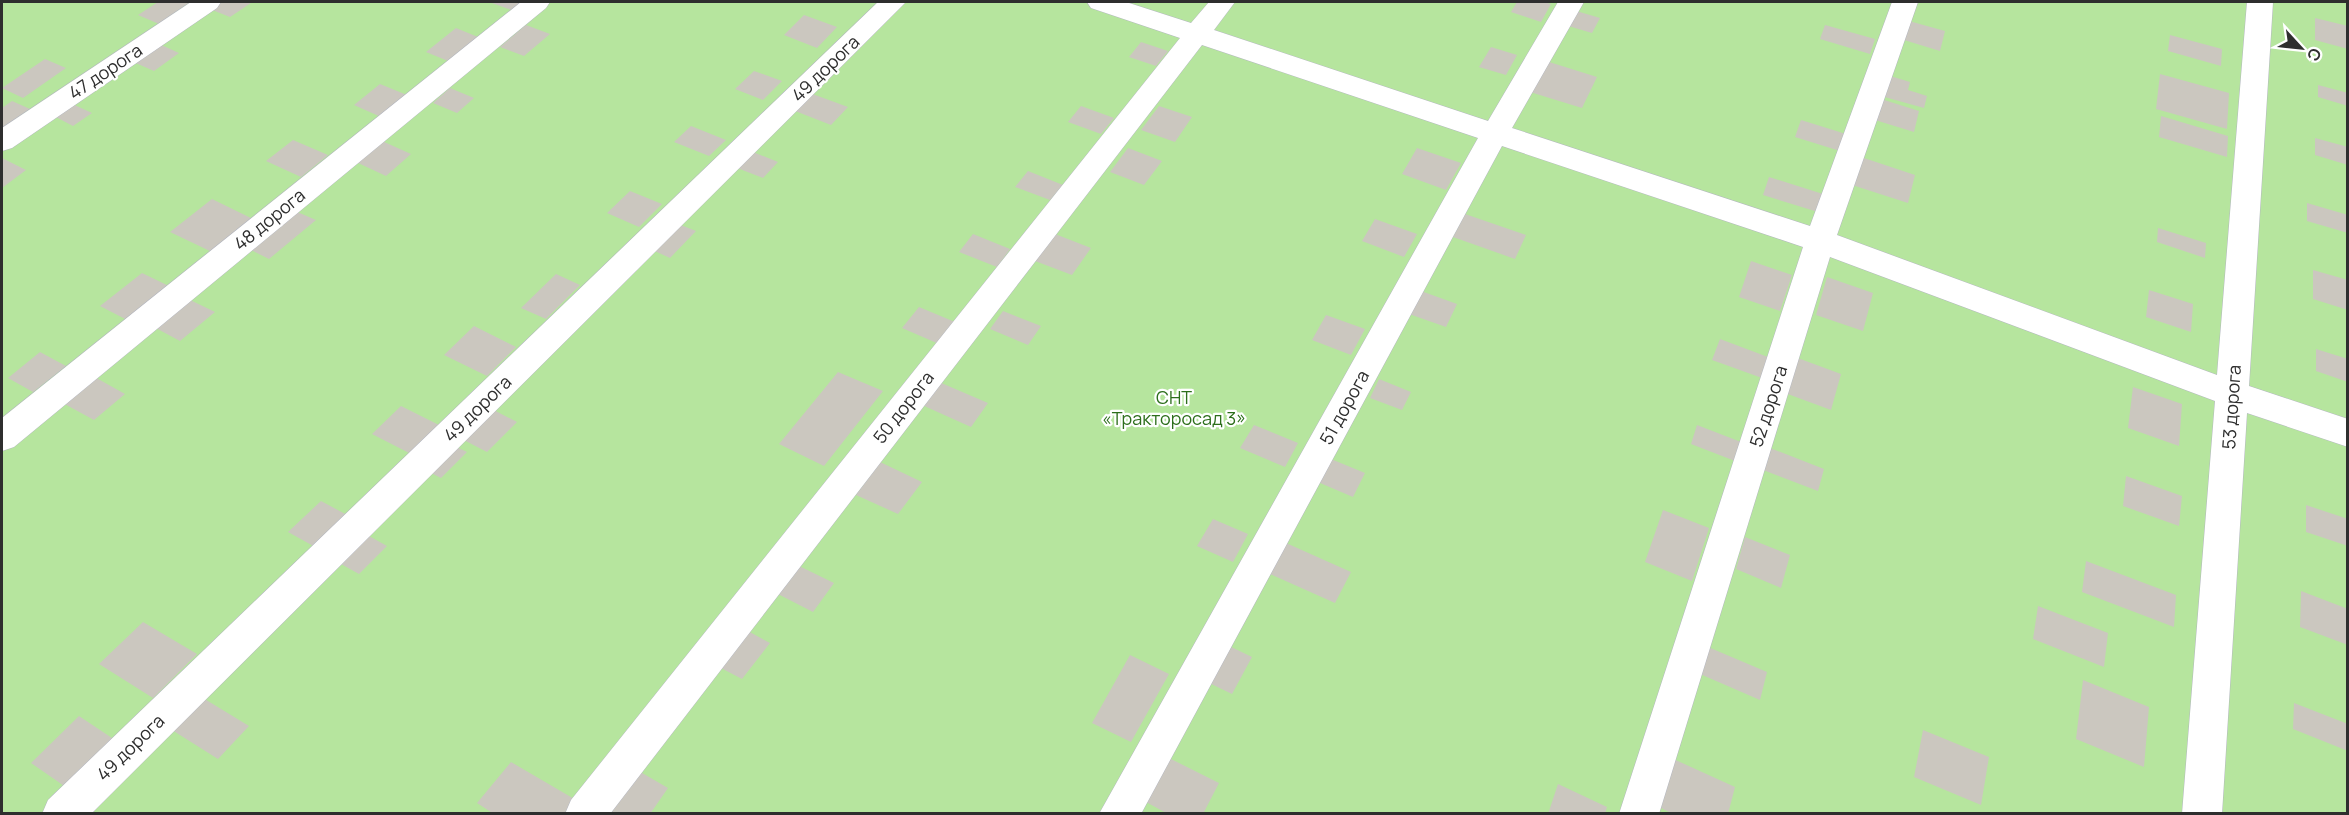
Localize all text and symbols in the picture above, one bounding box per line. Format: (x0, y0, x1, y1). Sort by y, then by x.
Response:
north arrow (2271, 18, 2331, 78)
street label: 49 дорога (786, 30, 864, 106)
street label: 47 дорога (63, 38, 147, 104)
text: С (2302, 45, 2327, 65)
street label: 48 дорога (228, 183, 310, 255)
street label: 52 дорога (1744, 362, 1792, 450)
street label: 53 дорога (2216, 364, 2246, 450)
street label: 51 дорога (1314, 365, 1374, 449)
street label: 50 дорога (867, 366, 939, 448)
street label: 49 дорога (438, 370, 516, 446)
park label: СНТ «Тракторосад 3» (1102, 385, 1246, 430)
street label: 49 дорога (91, 709, 169, 785)

